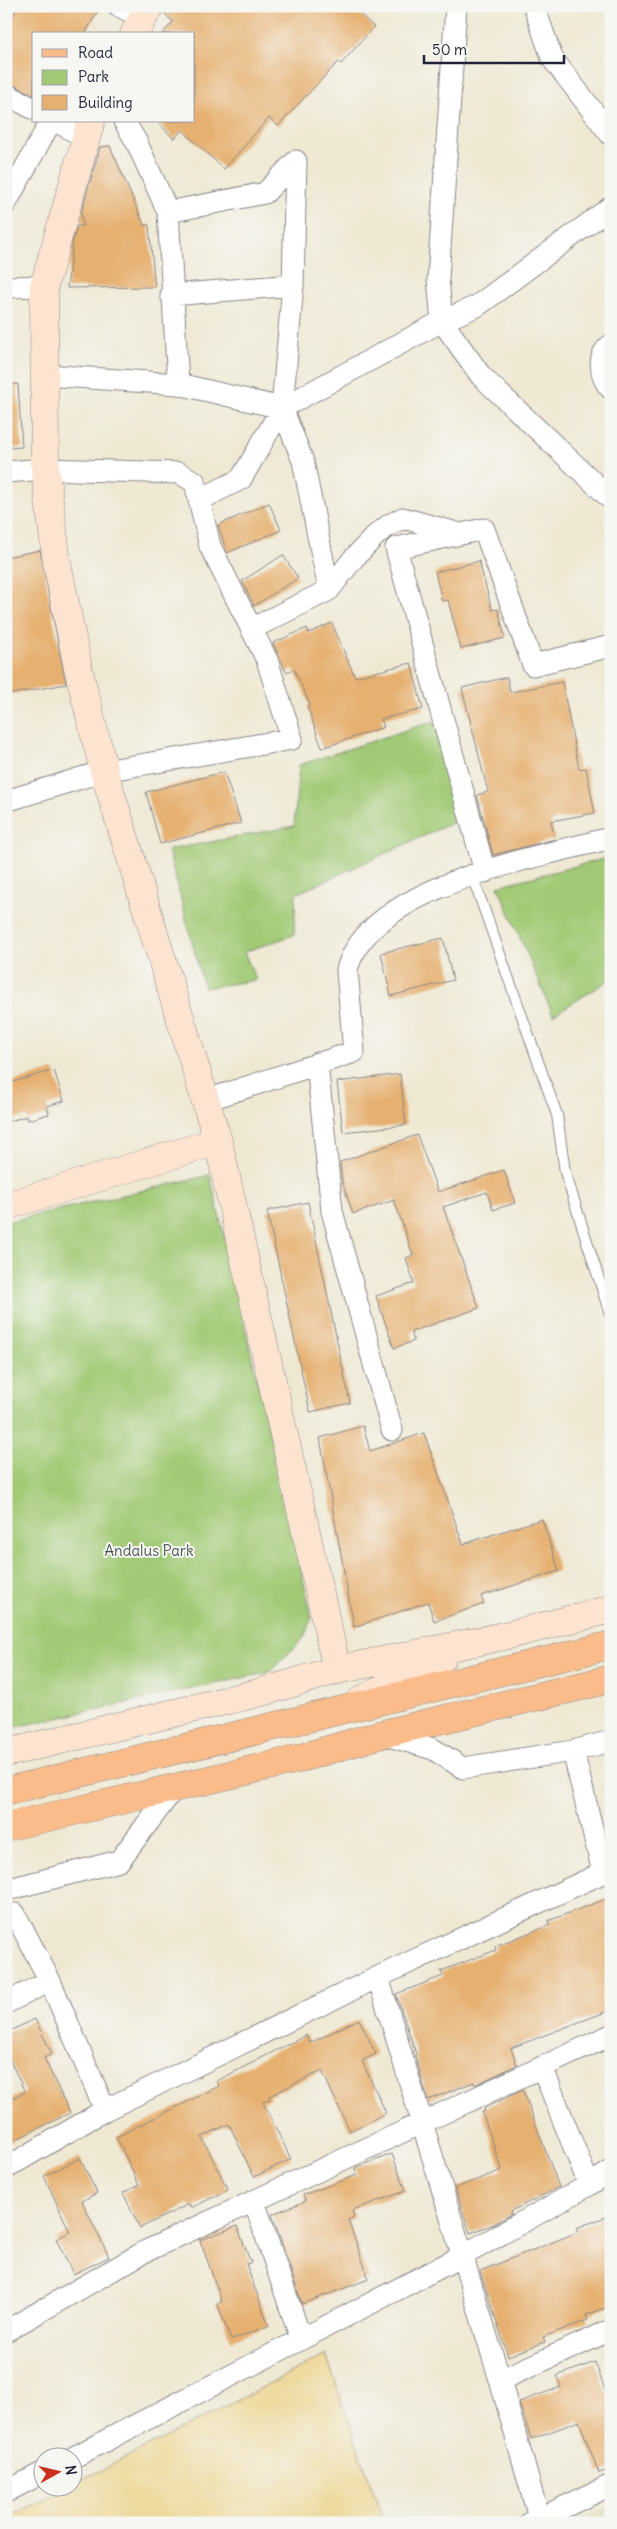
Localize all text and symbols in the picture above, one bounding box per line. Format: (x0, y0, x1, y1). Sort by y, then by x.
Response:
legend (32, 32, 195, 122)
scale bar (424, 32, 564, 64)
text: 50 m (432, 40, 467, 59)
text: Road (78, 43, 113, 62)
text: Park (78, 67, 109, 86)
text: Building (78, 93, 133, 112)
park label: Andalus Park (104, 1541, 194, 1560)
north arrow (32, 2446, 82, 2496)
text: N (61, 2464, 80, 2476)

